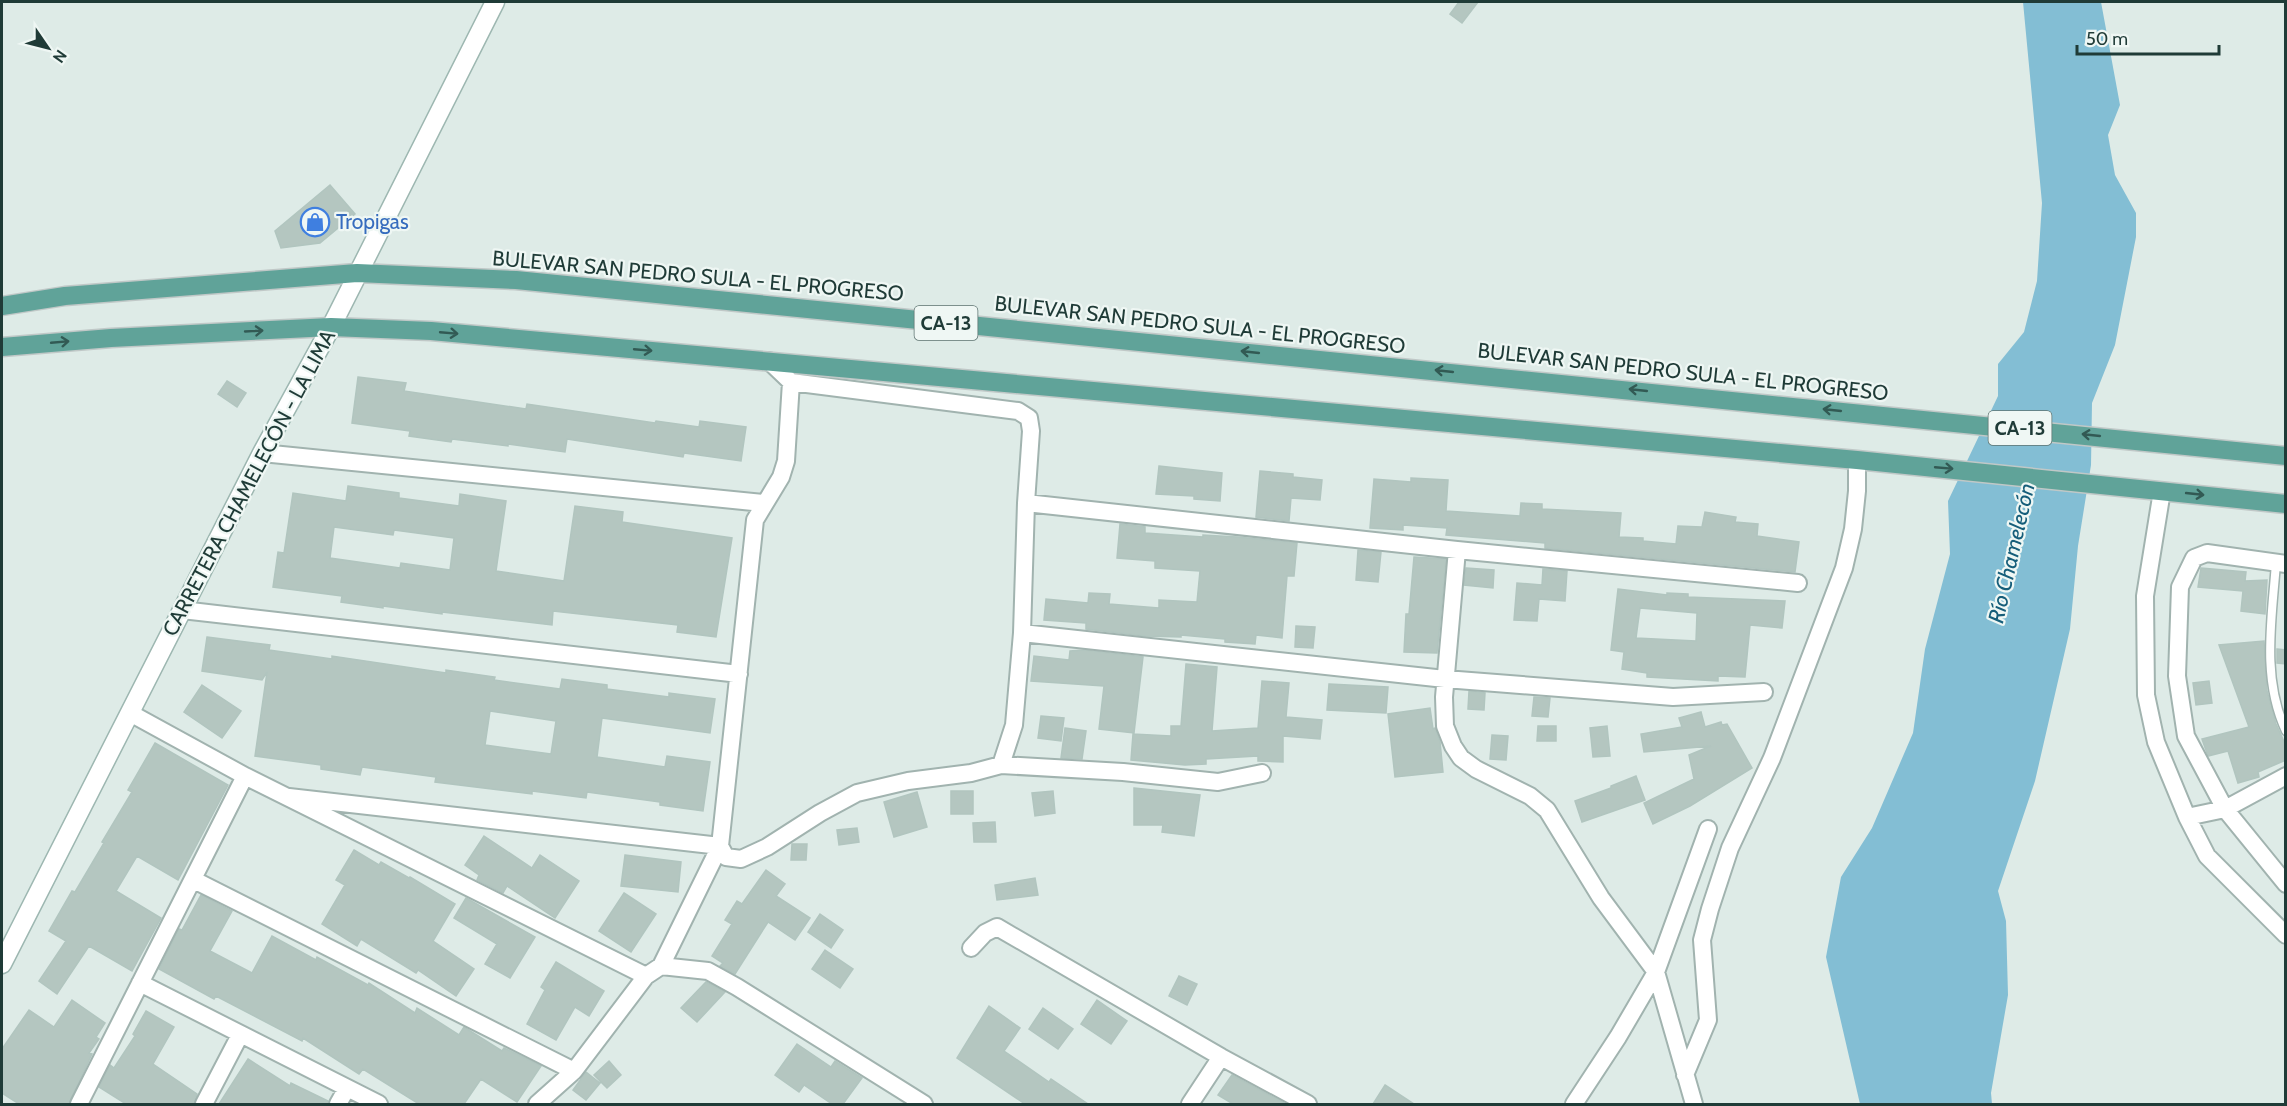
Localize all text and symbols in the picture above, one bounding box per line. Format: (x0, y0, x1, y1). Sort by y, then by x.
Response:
north arrow (18, 18, 78, 78)
scale bar (2077, 18, 2220, 56)
text: 50 m (2086, 28, 2128, 50)
text: N (49, 46, 71, 66)
shop icon: Tropigas (299, 206, 331, 238)
place label: Tropigas (336, 209, 409, 234)
street label: BULEVAR SAN PEDRO SULA - EL PROGRESO (491, 245, 905, 306)
street label: BULEVAR SAN PEDRO SULA - EL PROGRESO (993, 290, 1407, 359)
road number: CA-13 (914, 306, 978, 340)
street label: CARRETERA CHAMELECÓN - LA LIMA (157, 325, 340, 640)
one-way arrow (244, 325, 264, 336)
one-way arrow (439, 327, 459, 338)
one-way arrow (49, 336, 69, 347)
street label: BULEVAR SAN PEDRO SULA - EL PROGRESO (1476, 337, 1890, 406)
one-way arrow (633, 345, 653, 356)
one-way arrow (1241, 346, 1260, 357)
one-way arrow (1435, 365, 1454, 376)
one-way arrow (1629, 384, 1649, 395)
one-way arrow (1823, 404, 1843, 415)
road number: CA-13 (1988, 411, 2052, 445)
one-way arrow (2082, 429, 2102, 440)
one-way arrow (1934, 463, 1954, 474)
water label: Río Chamelecón (1982, 481, 2041, 626)
one-way arrow (2184, 489, 2204, 500)

